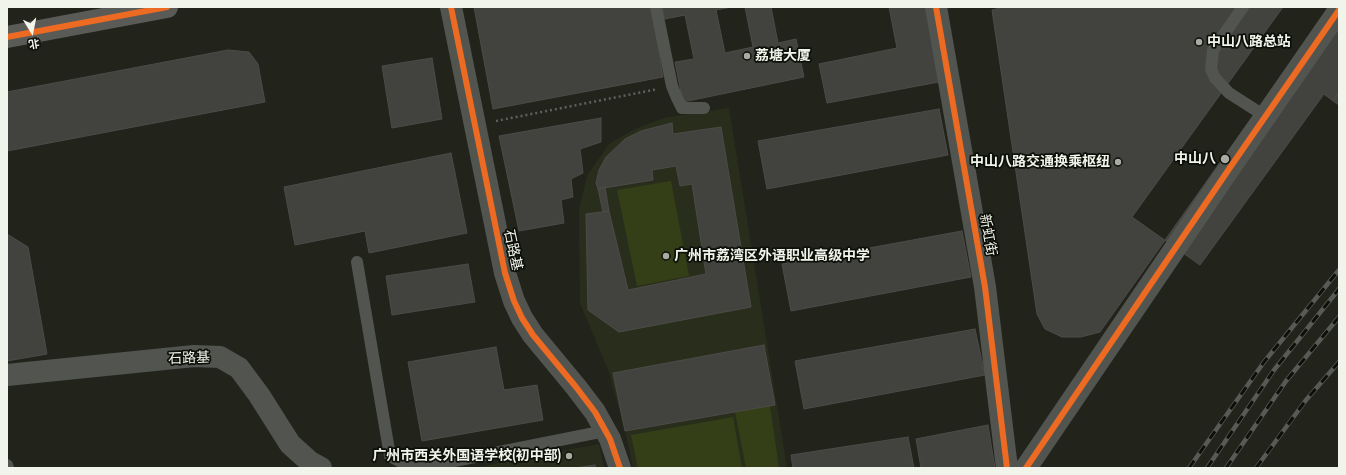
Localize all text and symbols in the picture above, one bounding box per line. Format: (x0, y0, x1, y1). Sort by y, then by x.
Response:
north arrow (12, 12, 52, 52)
place label: 中山八路总站 (1207, 34, 1291, 50)
text: 北 (28, 37, 41, 51)
marker: 中山八路总站 (1194, 37, 1204, 47)
place label: 荔塘大厦 (755, 48, 811, 64)
marker: 荔塘大厦 (742, 51, 752, 61)
place label: 中山八 (1174, 151, 1216, 167)
marker: 中山八 (1219, 153, 1231, 165)
place label: 中山八路交通换乘枢纽 (970, 154, 1110, 170)
marker: 中山八路交通换乘枢纽 (1113, 157, 1123, 167)
street label: 新虹街 (976, 213, 1000, 257)
street label: 石路基 (500, 228, 526, 272)
place label: 广州市荔湾区外语职业高级中学 (674, 248, 870, 264)
marker: 广州市荔湾区外语职业高级中学 (661, 251, 671, 261)
street label: 石路基 (168, 349, 210, 367)
place label: 广州市西关外国语学校(初中部) (372, 448, 561, 464)
marker: 广州市西关外国语学校(初中部) (564, 451, 574, 461)

